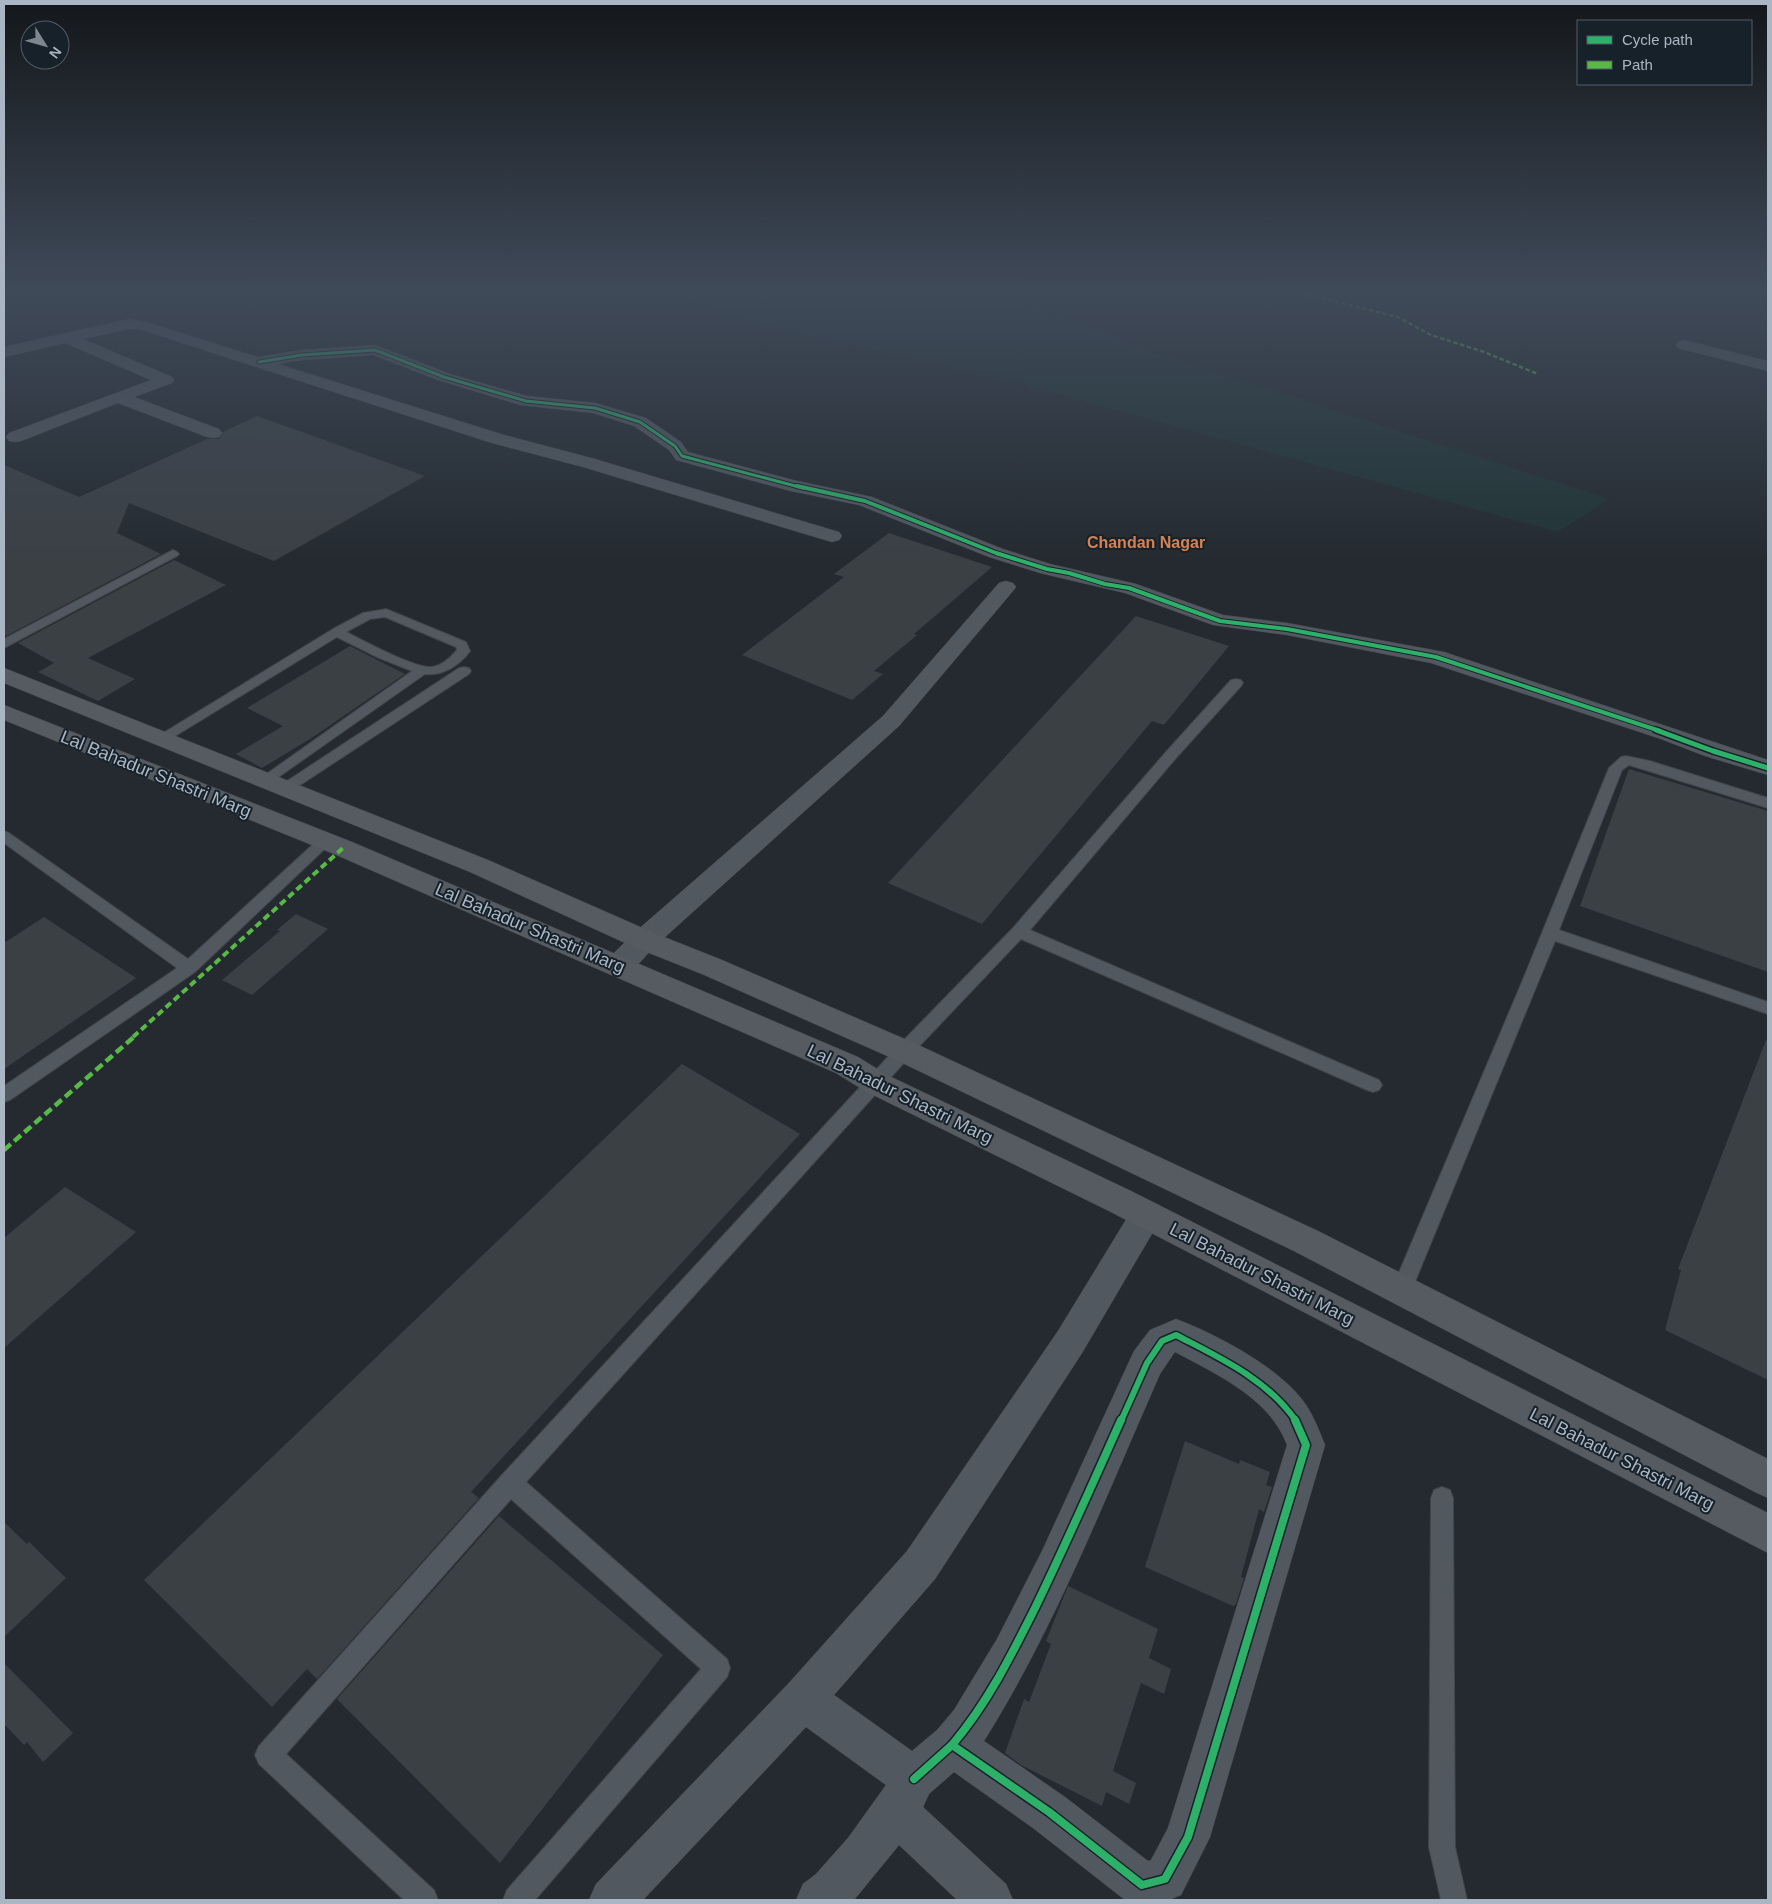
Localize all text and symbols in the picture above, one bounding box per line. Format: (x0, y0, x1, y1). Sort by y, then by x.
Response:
north arrow (20, 20, 70, 70)
legend (1577, 20, 1752, 85)
text: Cycle path (1622, 31, 1693, 48)
text: N (46, 44, 65, 62)
text: Path (1622, 56, 1653, 73)
district label: Chandan Nagar (1087, 534, 1205, 551)
street label: Lal Bahadur Shastri Marg (58, 726, 254, 822)
street label: Lal Bahadur Shastri Marg (432, 879, 628, 977)
street label: Lal Bahadur Shastri Marg (804, 1040, 996, 1148)
street label: Lal Bahadur Shastri Marg (1167, 1219, 1357, 1329)
street label: Lal Bahadur Shastri Marg (1527, 1404, 1717, 1514)

